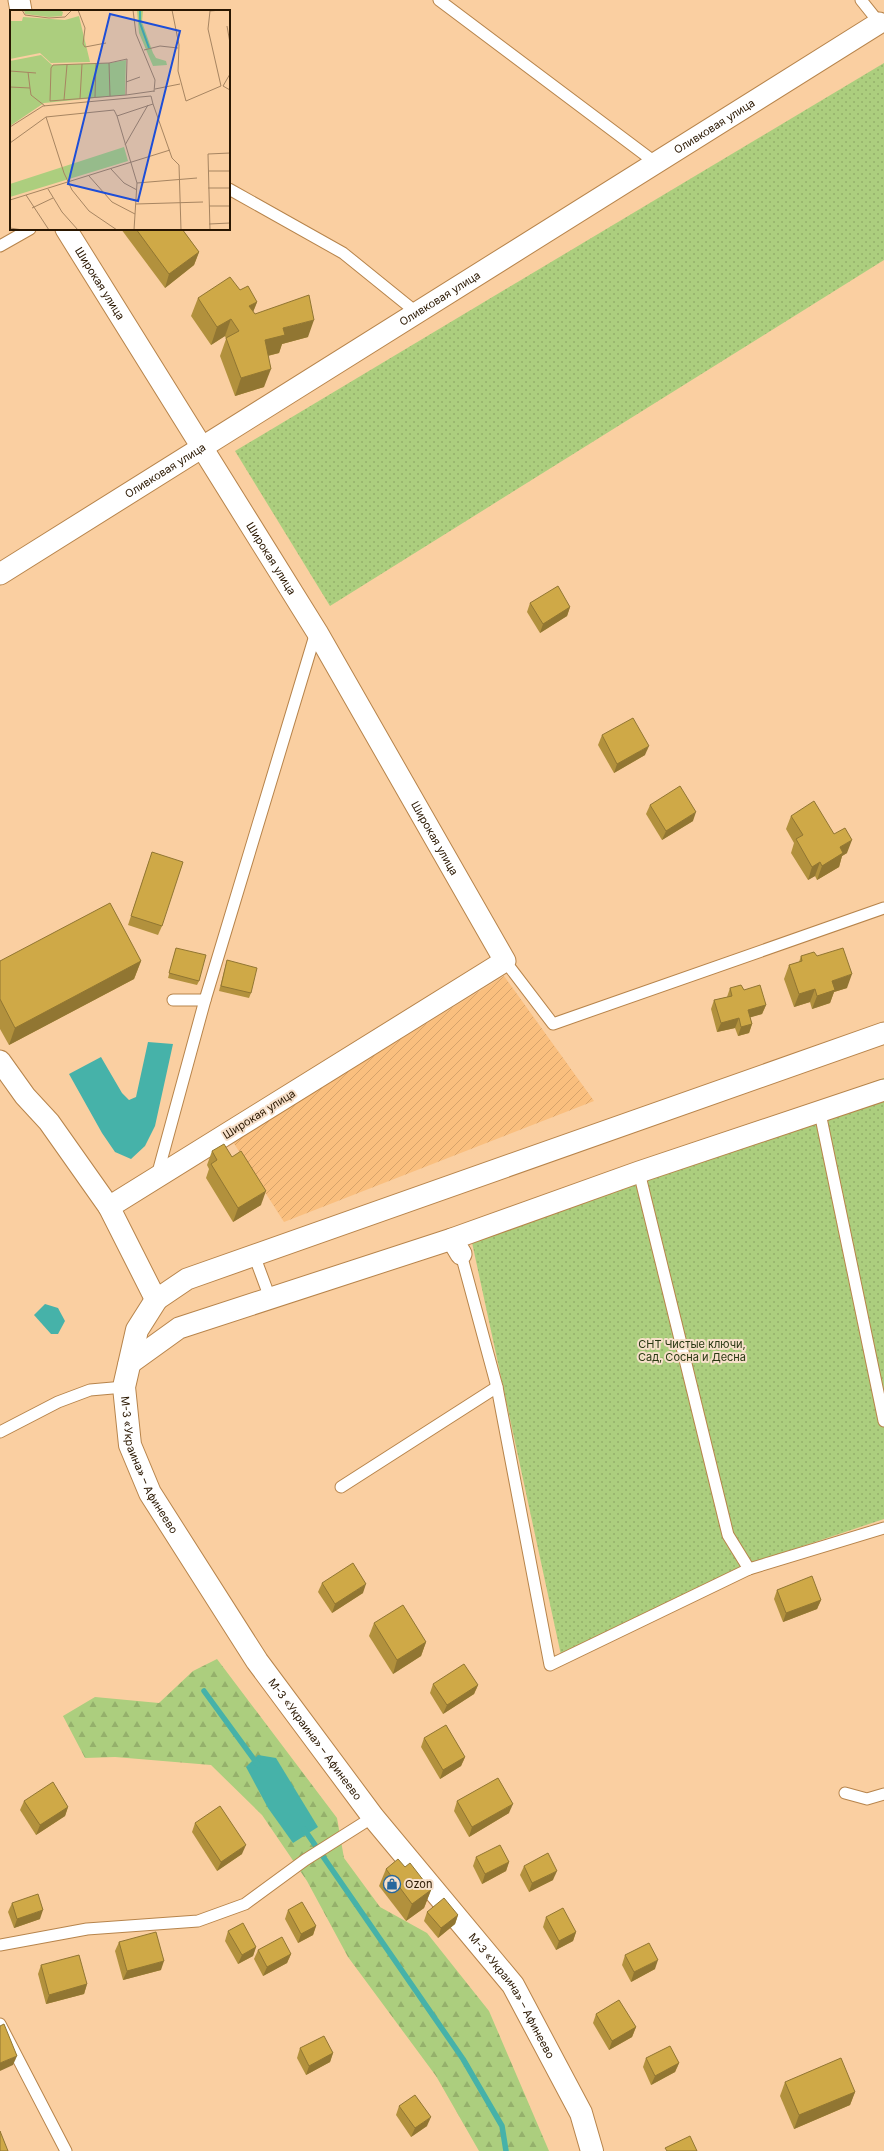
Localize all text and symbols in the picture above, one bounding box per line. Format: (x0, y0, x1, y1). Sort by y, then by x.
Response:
inset map (10, 10, 230, 230)
street label: Оливковая улица (671, 96, 757, 157)
street label: Широкая улица (72, 244, 128, 322)
street label: Оливковая улица (397, 268, 483, 329)
street label: Оливковая улица (122, 440, 208, 501)
street label: Широкая улица (243, 519, 299, 597)
street label: Широкая улица (408, 798, 461, 878)
street label: Широкая улица (220, 1086, 298, 1142)
park label: СНТ Чистые ключи, Сад, Сосна и Десна (638, 1337, 746, 1364)
street label: М-3 «Украина» – Афинеево (118, 1395, 181, 1536)
street label: М-3 «Украина» – Афинеево (265, 1676, 365, 1803)
shop icon: Ozon (382, 1874, 402, 1894)
place label: Ozon (405, 1877, 432, 1891)
street label: М-3 «Украина» – Афинеево (466, 1930, 558, 2061)

